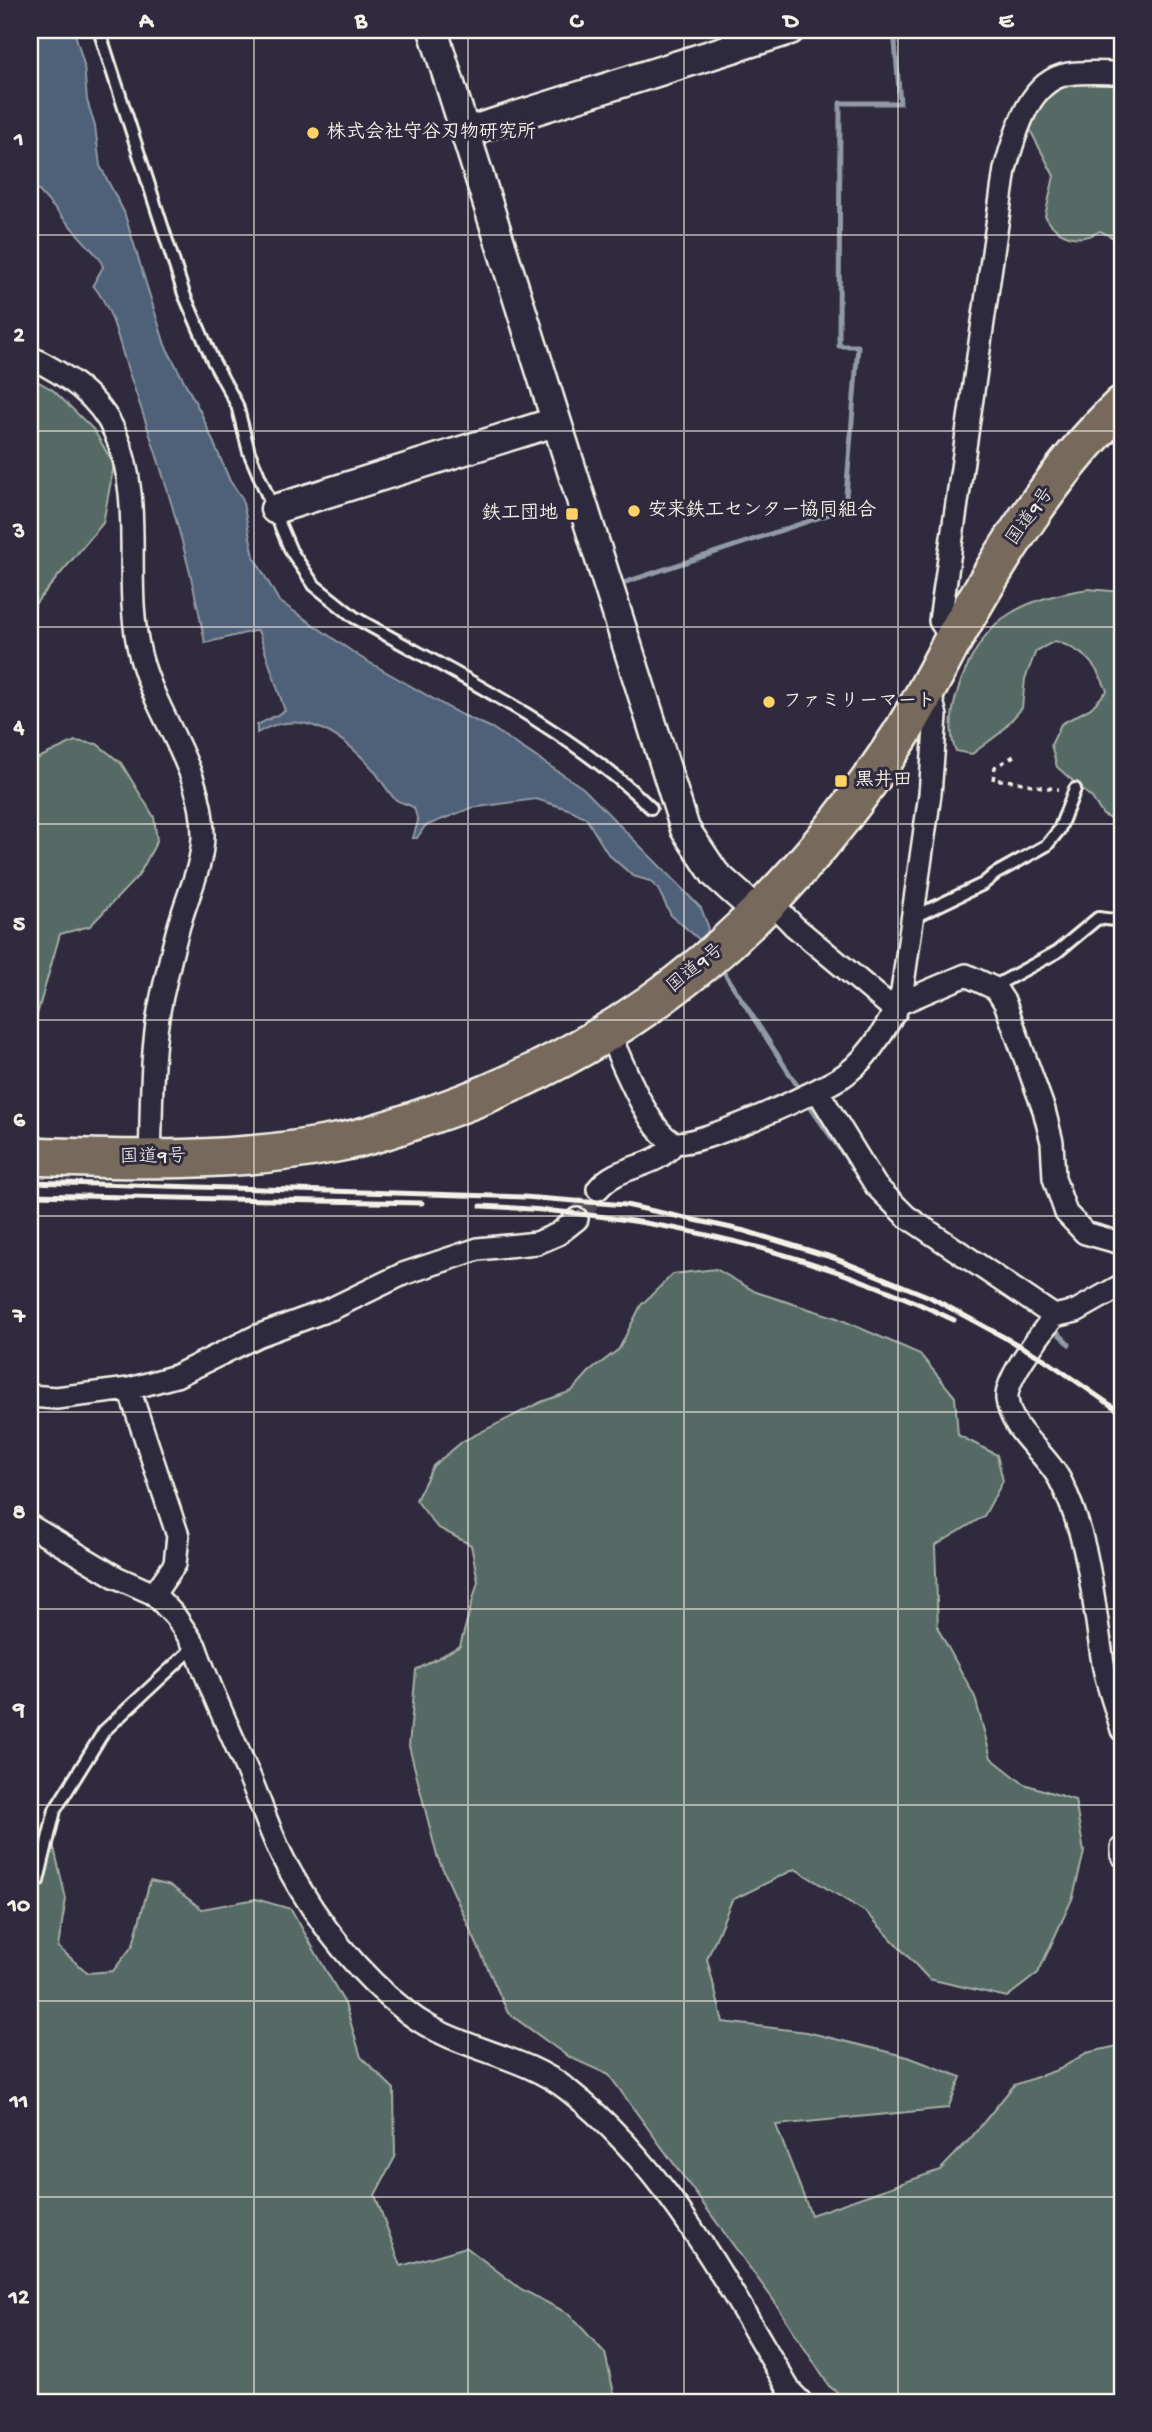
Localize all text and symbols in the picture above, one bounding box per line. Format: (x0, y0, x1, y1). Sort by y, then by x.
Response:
text: A (138, 9, 154, 36)
text: B (354, 9, 368, 36)
text: C (570, 9, 585, 36)
text: D (782, 9, 800, 36)
text: E (999, 9, 1015, 36)
place label: 株式会社守谷刃物研究所 (327, 121, 536, 145)
marker: 株式会社守谷刃物研究所 (305, 125, 321, 141)
text: 1 (13, 127, 24, 154)
text: 2 (13, 323, 25, 350)
street label: 国道9号 (1001, 483, 1060, 551)
place label: 安来鉄工センター協同組合 (648, 499, 876, 523)
place label: 鉄工団地 (482, 502, 558, 526)
marker: 安来鉄工センター協同組合 (626, 503, 642, 519)
marker: 鉄工団地 (564, 506, 580, 522)
text: 3 (12, 519, 25, 546)
place label: ファミリーマート (783, 691, 936, 714)
marker: ファミリーマート (761, 694, 777, 710)
text: 4 (13, 715, 25, 742)
place label: 黒井田 (855, 769, 912, 793)
marker: 黒井田 (833, 773, 849, 789)
text: 5 (13, 912, 25, 939)
street label: 国道9号 (662, 938, 729, 999)
text: 6 (13, 1108, 26, 1135)
street label: 国道9号 (120, 1145, 186, 1170)
text: 7 (12, 1304, 26, 1331)
text: 8 (13, 1500, 26, 1527)
text: 9 (12, 1697, 25, 1724)
text: 10 (7, 1893, 30, 1920)
text: 11 (9, 2089, 28, 2116)
text: 12 (8, 2285, 30, 2312)

